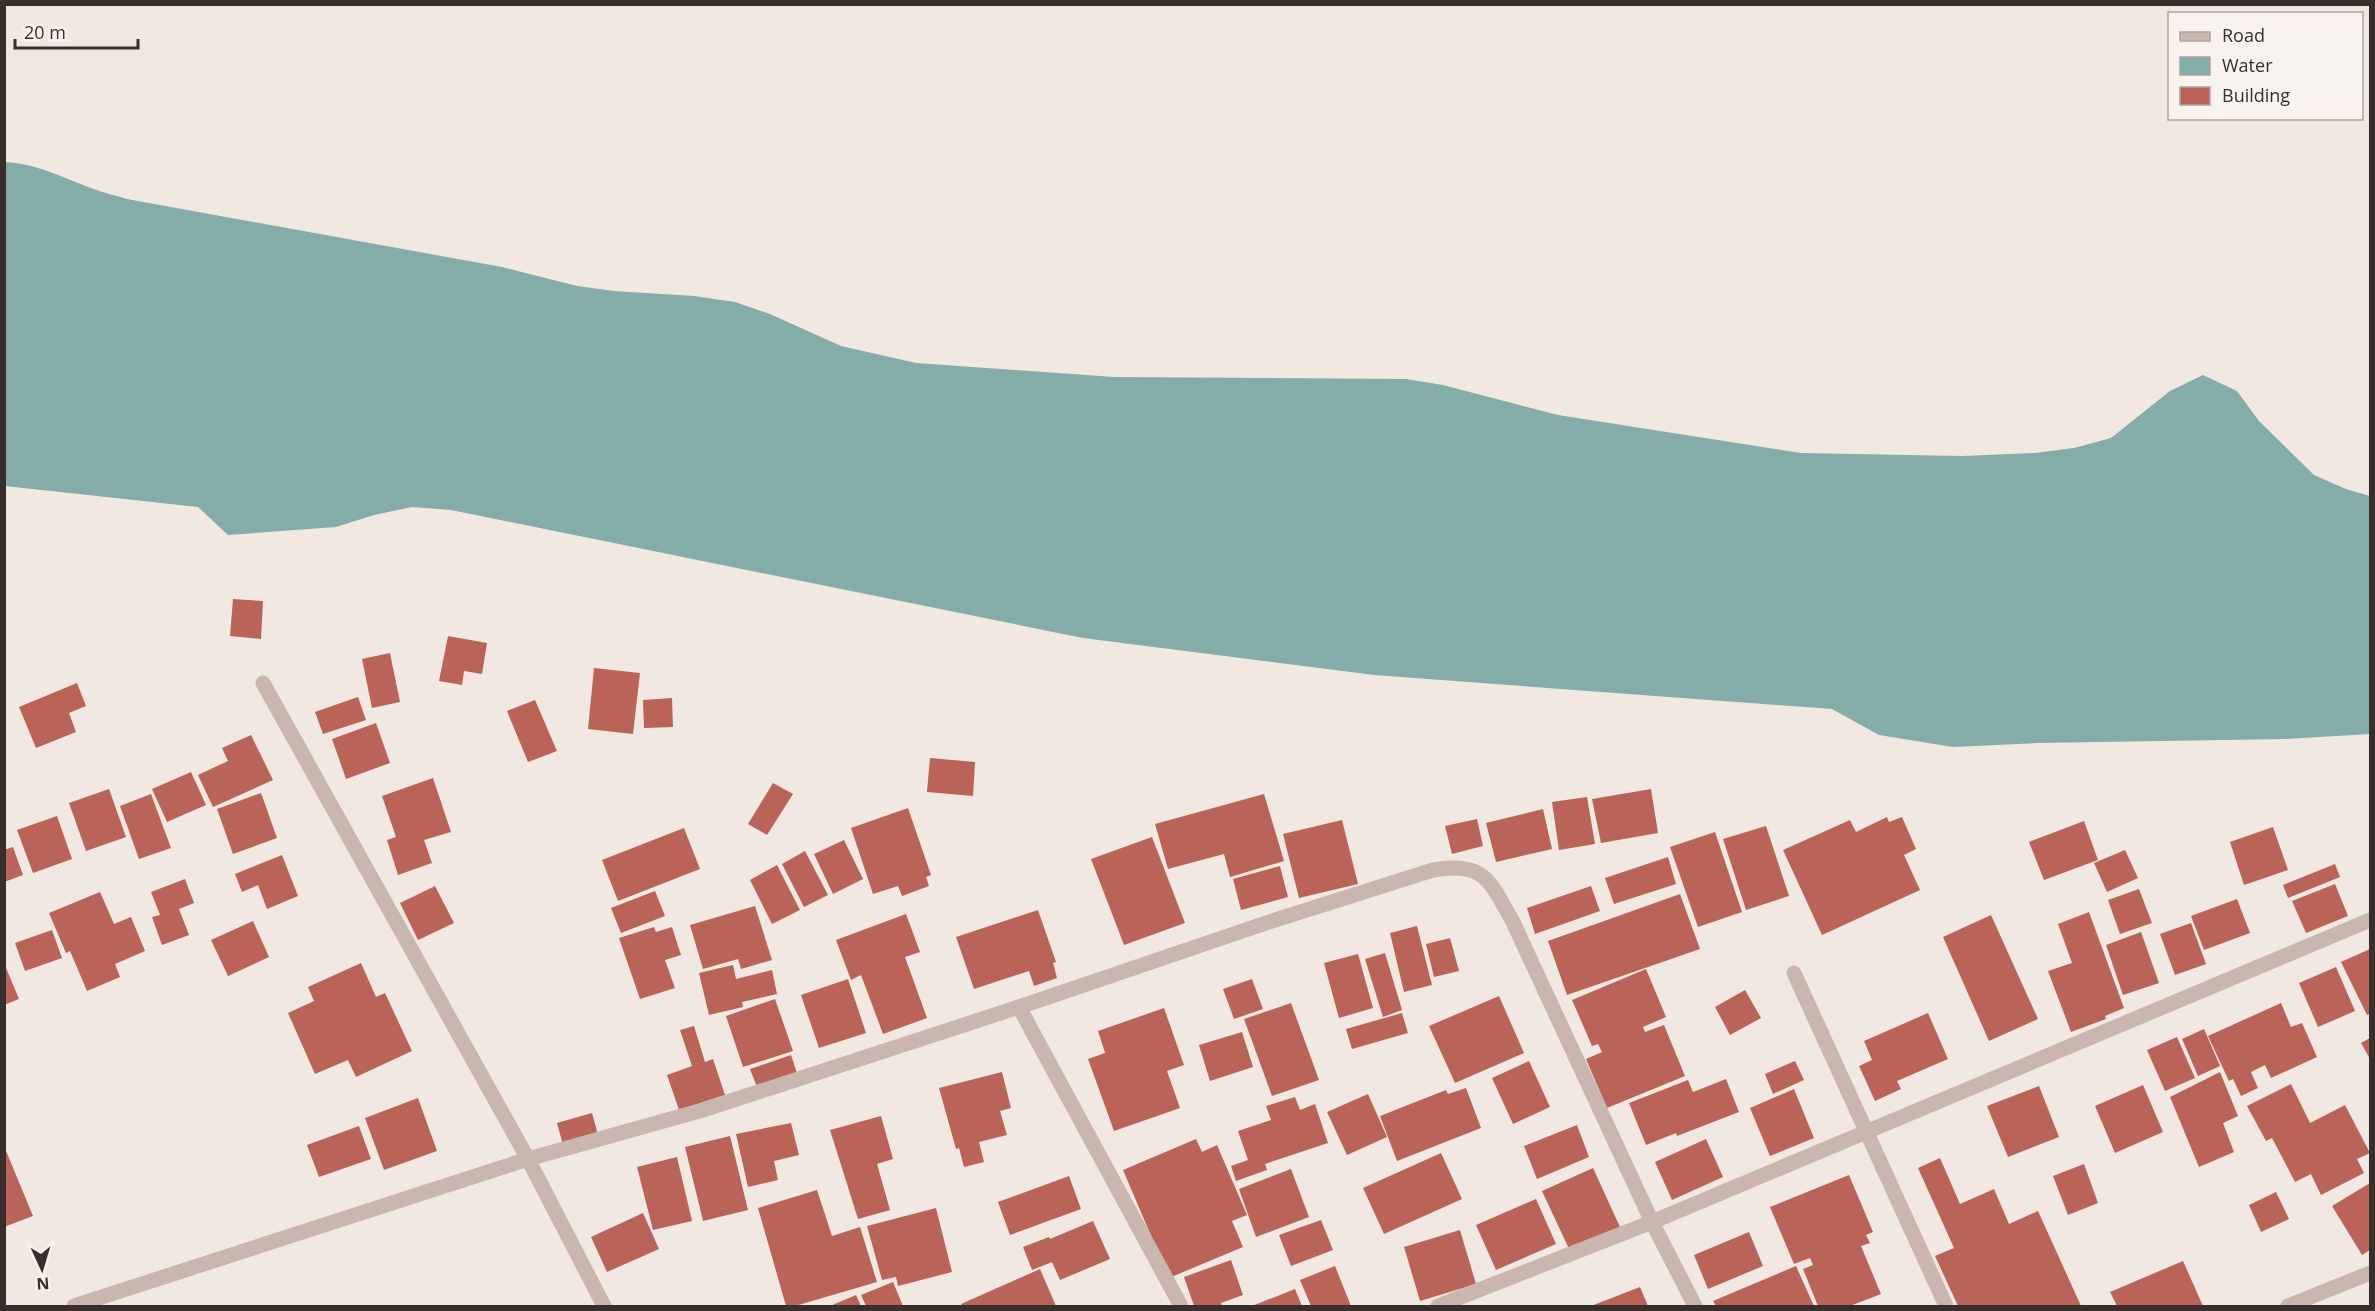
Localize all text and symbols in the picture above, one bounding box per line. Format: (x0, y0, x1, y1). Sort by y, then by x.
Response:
scale bar (15, 12, 138, 50)
legend (2168, 12, 2363, 120)
text: 20 m (24, 20, 66, 44)
text: Road (2222, 23, 2265, 47)
text: Water (2222, 53, 2273, 77)
text: Building (2222, 83, 2290, 107)
north arrow (12, 1239, 72, 1299)
text: N (36, 1273, 50, 1295)

